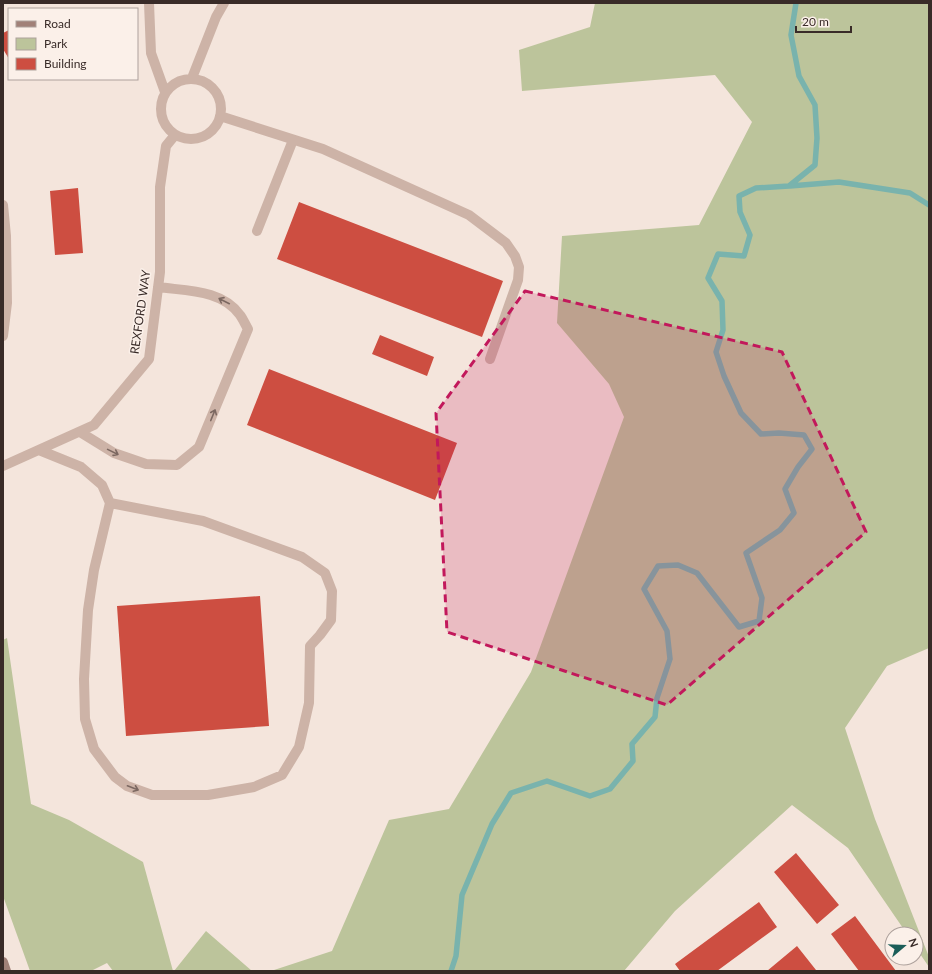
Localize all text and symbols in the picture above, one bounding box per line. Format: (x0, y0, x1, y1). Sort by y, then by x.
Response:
legend (8, 8, 138, 80)
scale bar (796, 8, 851, 34)
text: 20 m (802, 14, 829, 29)
text: Road (44, 16, 71, 31)
text: Park (44, 36, 68, 51)
text: Building (44, 56, 87, 71)
street label: REXFORD WAY (127, 268, 153, 355)
one-way arrow (218, 297, 230, 305)
one-way arrow (209, 409, 217, 421)
one-way arrow (107, 448, 119, 456)
one-way arrow (126, 784, 138, 792)
north arrow (884, 926, 924, 966)
text: N (906, 936, 921, 949)

